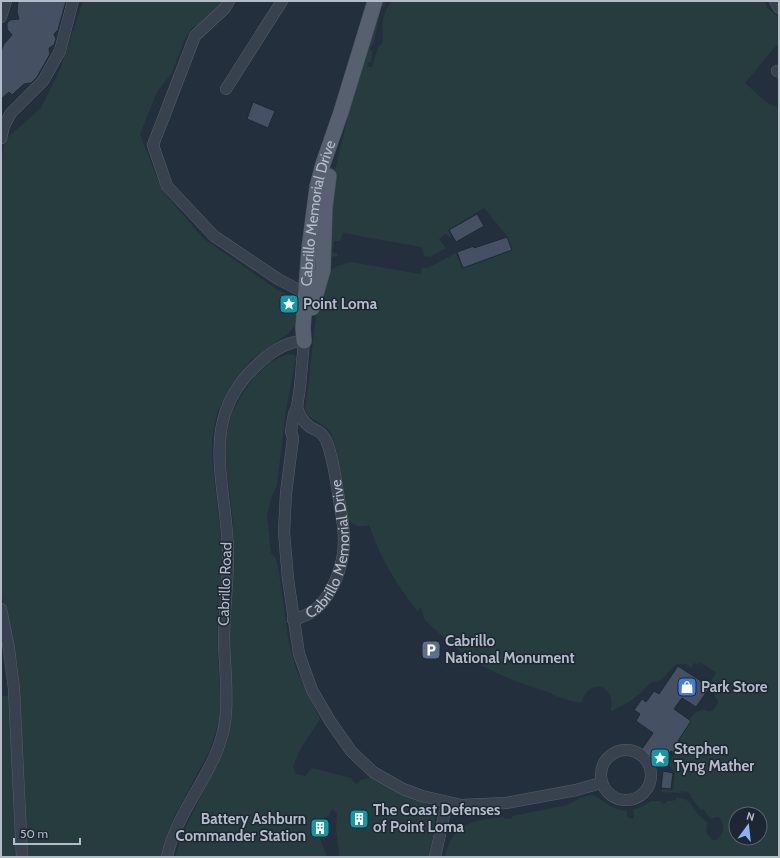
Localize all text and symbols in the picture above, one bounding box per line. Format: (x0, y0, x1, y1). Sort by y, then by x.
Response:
street label: Cabrillo Memorial Drive (297, 138, 340, 287)
place icon: Point Loma (278, 293, 300, 315)
place label: Point Loma (303, 295, 378, 313)
street label: Cabrillo Memorial Drive (302, 478, 353, 623)
street label: Cabrillo Road (215, 542, 235, 626)
place label: Cabrillo National Monument (445, 632, 575, 667)
parking icon: Cabrillo National Monument (420, 639, 442, 661)
shop icon: Park Store (676, 676, 698, 698)
place label: Park Store (701, 678, 768, 696)
place label: Stephen Tyng Mather (674, 740, 754, 775)
place icon: Stephen Tyng Mather (649, 747, 671, 769)
place label: The Coast Defenses of Point Loma (373, 801, 500, 836)
north arrow (728, 806, 768, 846)
building icon: The Coast Defenses of Point Loma (348, 808, 370, 830)
text: N (745, 809, 756, 824)
place label: Battery Ashburn Commander Station (175, 810, 306, 845)
building icon: Battery Ashburn Commander Station (309, 817, 331, 839)
scale bar (14, 820, 80, 846)
text: 50 m (20, 826, 48, 841)

